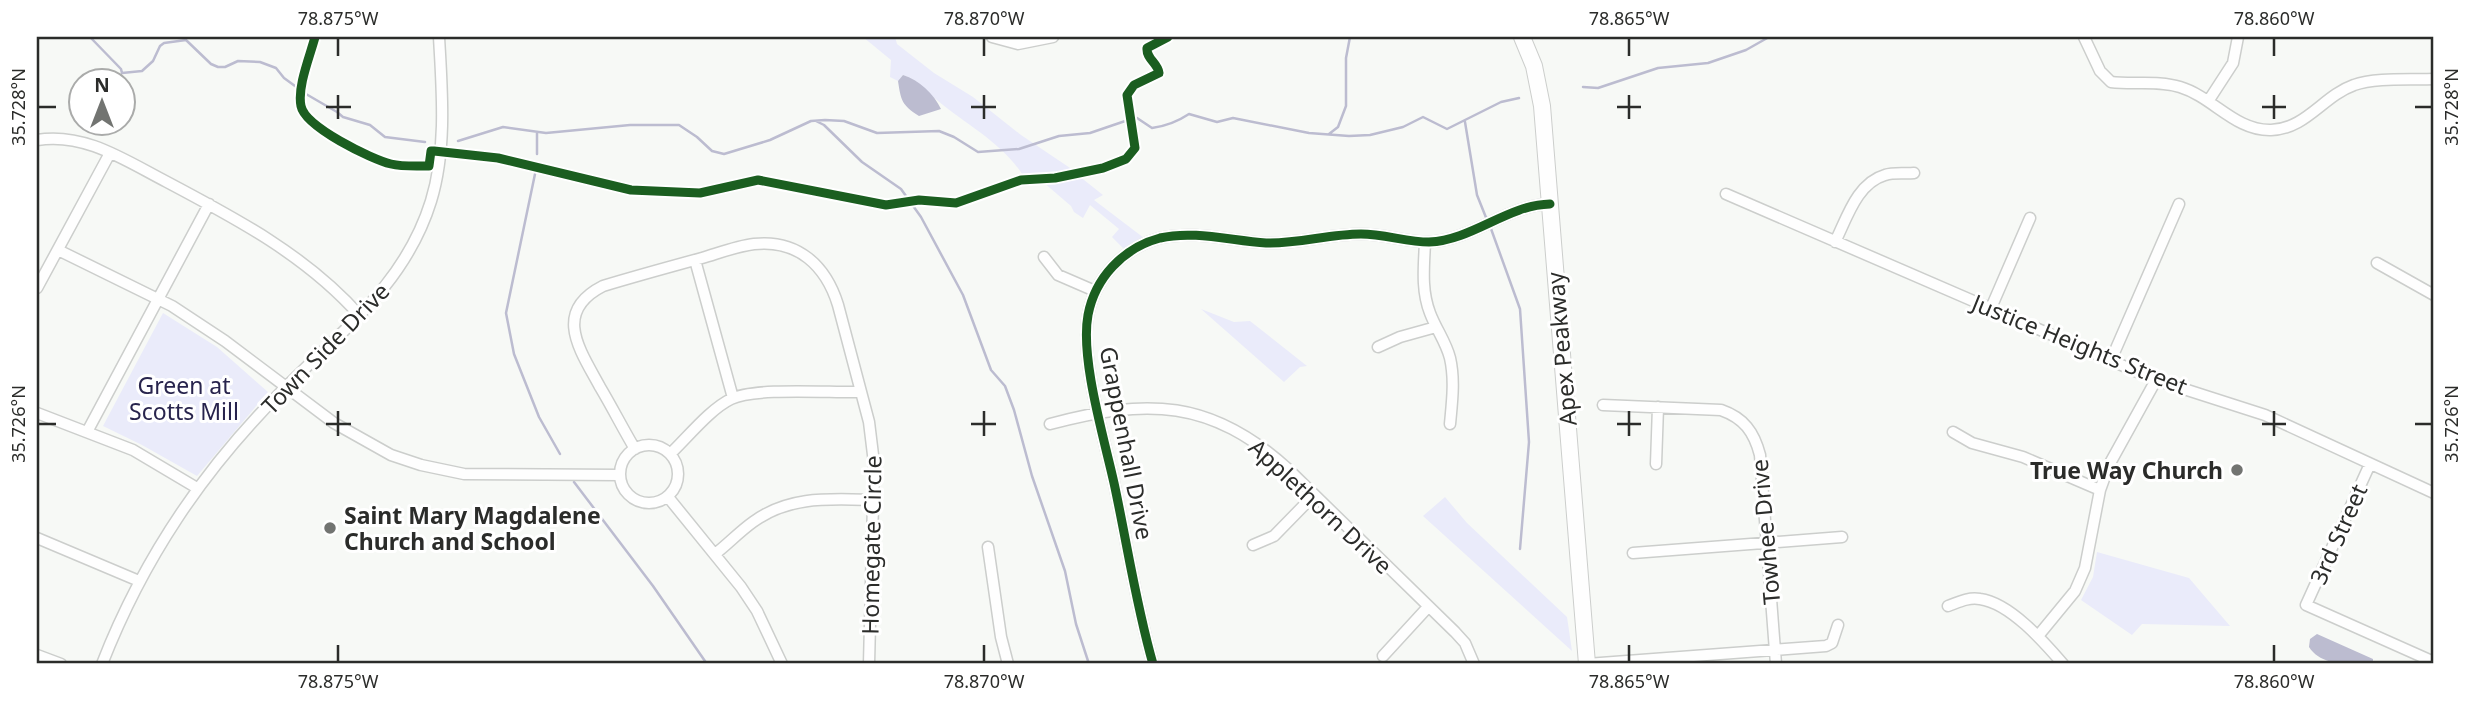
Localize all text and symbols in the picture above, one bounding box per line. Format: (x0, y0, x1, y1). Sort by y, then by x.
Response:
text: 78.875°W (298, 6, 379, 30)
text: 78.870°W (944, 6, 1025, 30)
text: 78.865°W (1589, 6, 1670, 30)
text: 78.860°W (2234, 6, 2315, 30)
north arrow (66, 66, 136, 136)
text: 35.728°N (6, 68, 30, 146)
text: 35.728°N (2439, 68, 2463, 146)
text: N (94, 72, 110, 98)
street label: Apex Peakway (1538, 270, 1584, 427)
street label: Town Side Drive (254, 275, 396, 421)
street label: Justice Heights Street (1966, 285, 2192, 402)
street label: Grappenhall Drive (1093, 344, 1161, 542)
park label: Green at Scotts Mill (129, 369, 239, 427)
text: 35.726°N (6, 385, 30, 463)
text: 35.726°N (2439, 385, 2463, 463)
street label: Applethorn Drive (1242, 431, 1400, 581)
place label: True Way Church (2030, 454, 2223, 486)
street label: Homegate Circle (853, 455, 889, 635)
street label: Towhee Drive (1743, 458, 1787, 606)
marker: True Way Church (2229, 462, 2245, 478)
street label: 3rd Street (2302, 479, 2374, 589)
place label: Saint Mary Magdalene Church and School (344, 499, 601, 557)
marker: Saint Mary Magdalene Church and School (322, 520, 338, 536)
text: 78.875°W (298, 669, 379, 693)
text: 78.870°W (944, 669, 1025, 693)
text: 78.865°W (1589, 669, 1670, 693)
text: 78.860°W (2234, 669, 2315, 693)

